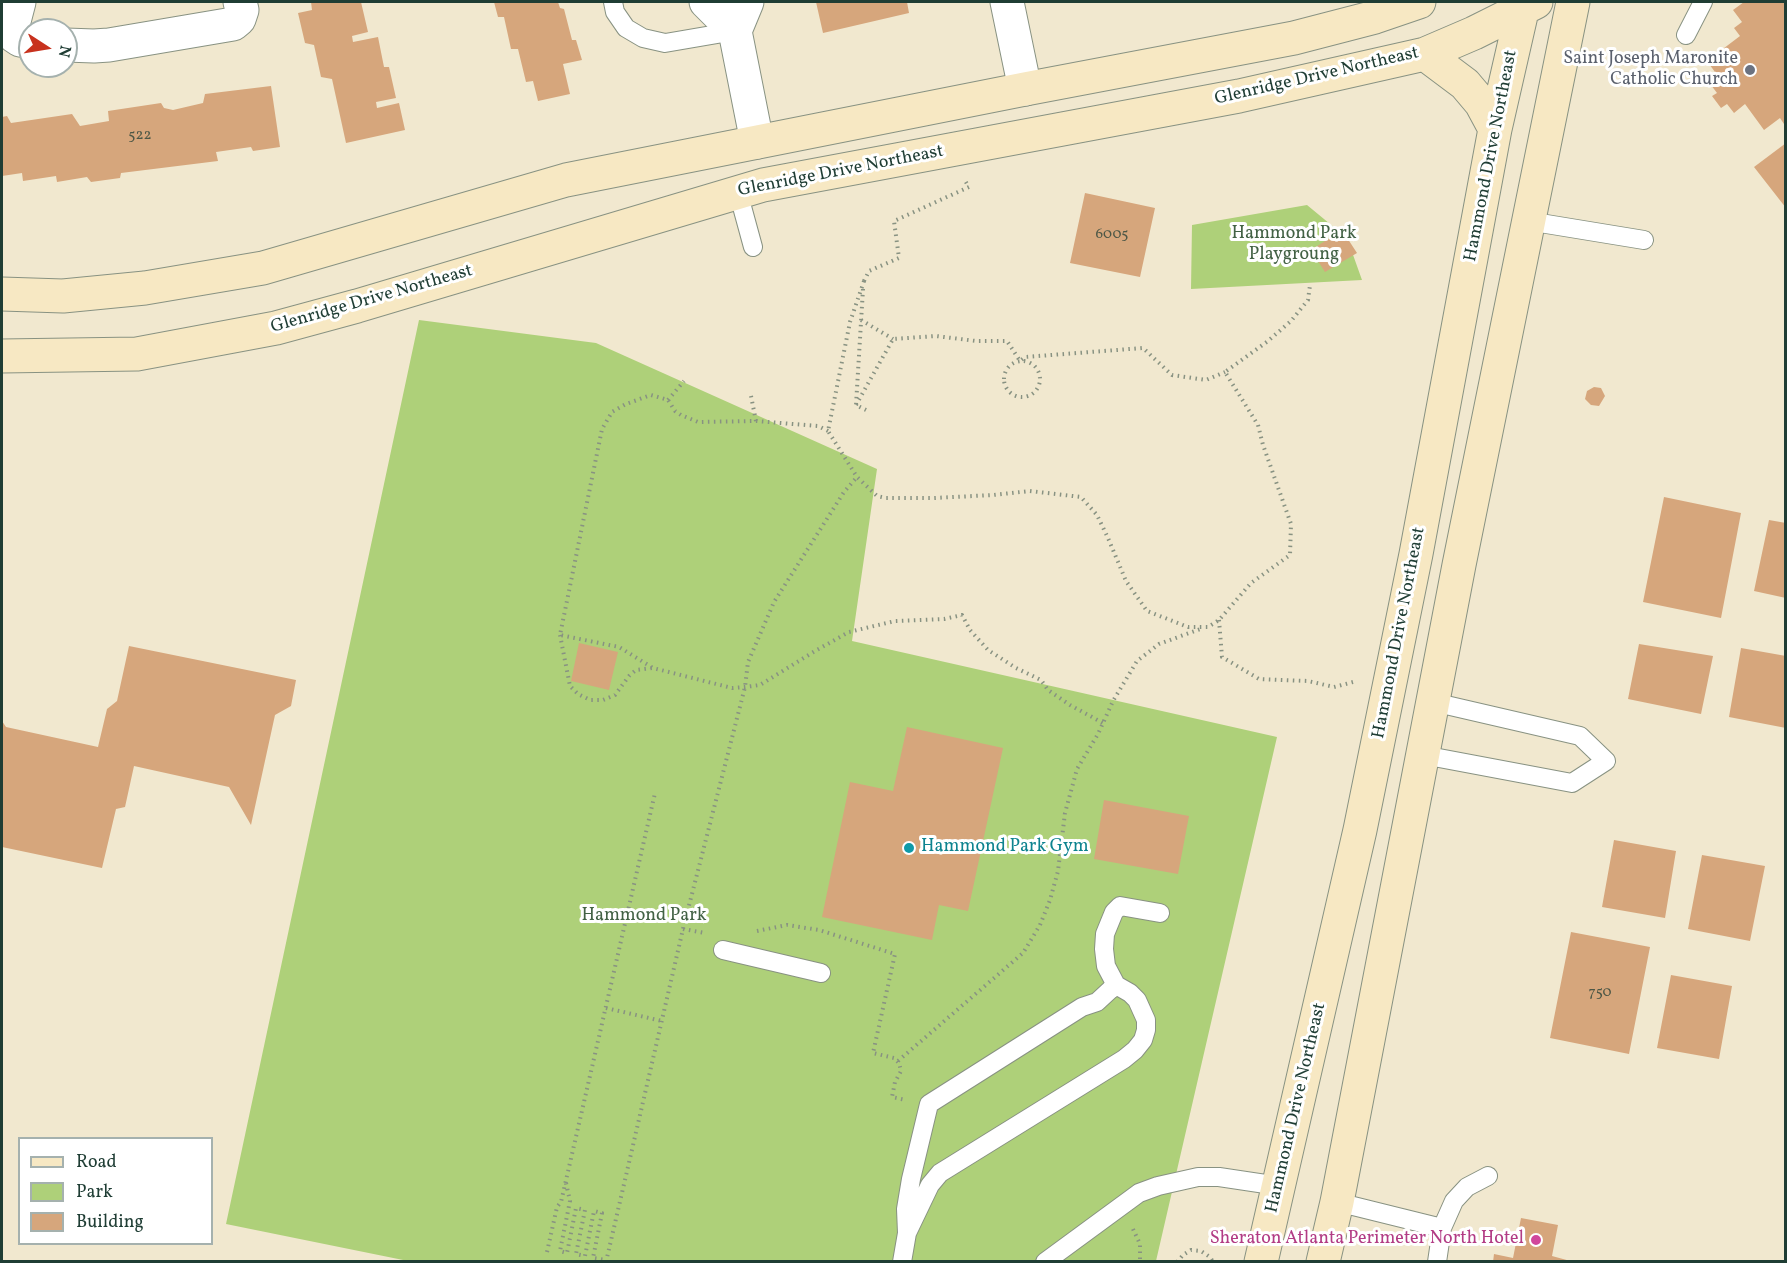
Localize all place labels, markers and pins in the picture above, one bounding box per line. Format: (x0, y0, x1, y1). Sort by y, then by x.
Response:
place label: Saint Joseph Maronite Catholic Church (1563, 49, 1738, 92)
marker: Saint Joseph Maronite Catholic Church (1743, 63, 1757, 77)
place label: Hammond Park Gym (921, 837, 1089, 859)
marker: Hammond Park Gym (902, 841, 916, 855)
place label: Sheraton Atlanta Perimeter North Hotel (1210, 1229, 1524, 1251)
marker: Sheraton Atlanta Perimeter North Hotel (1529, 1233, 1543, 1247)

